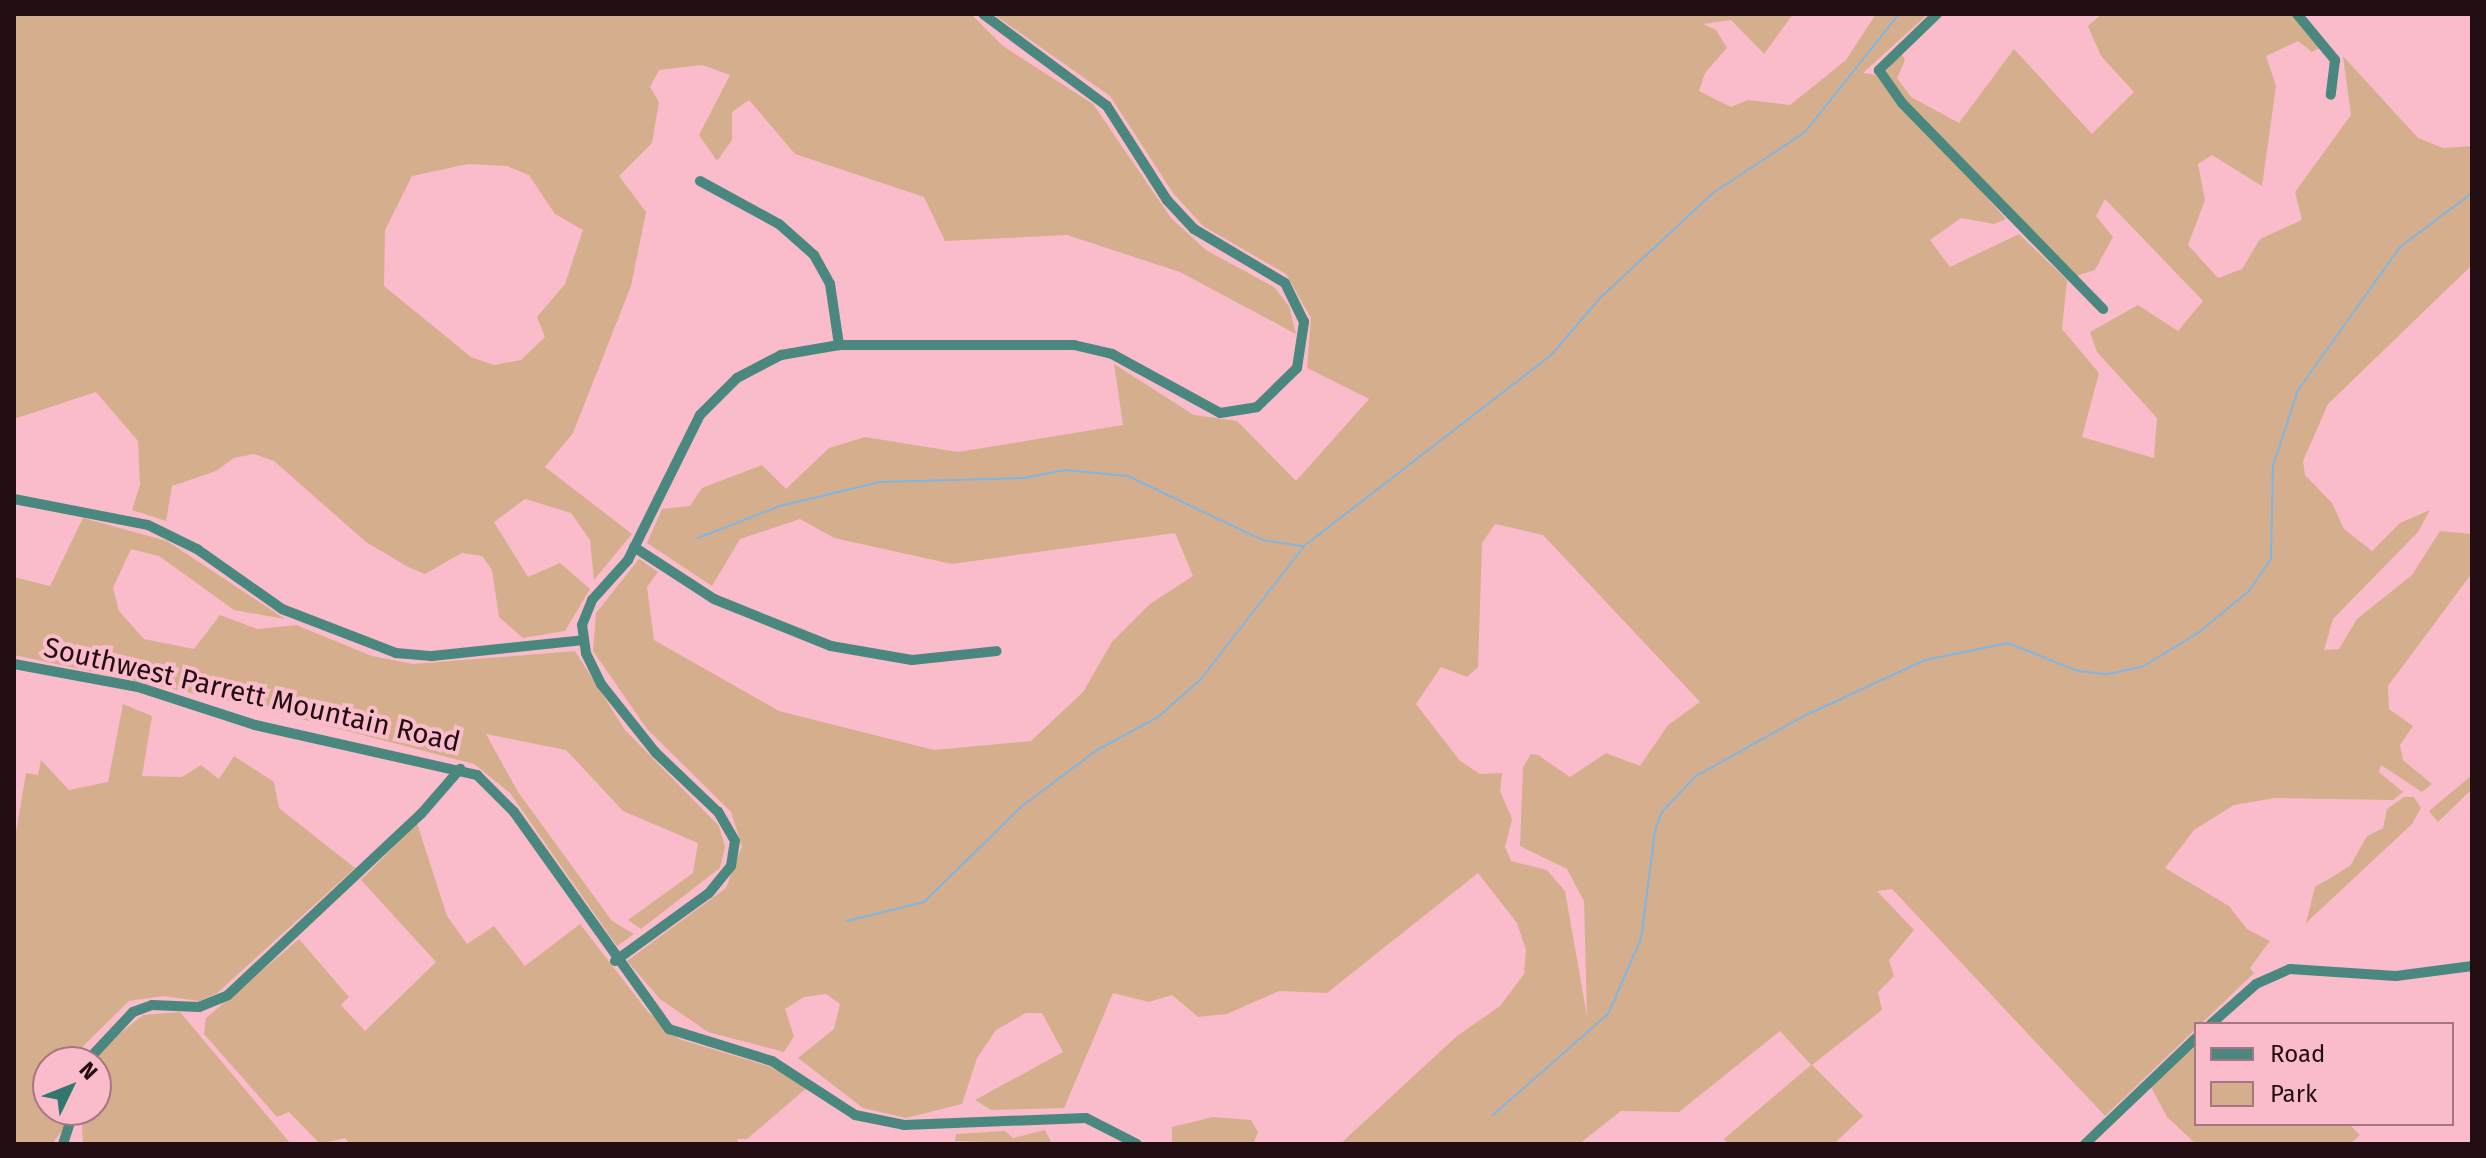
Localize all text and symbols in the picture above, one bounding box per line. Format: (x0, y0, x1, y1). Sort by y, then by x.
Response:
street label: Southwest Parrett Mountain Road (41, 631, 463, 759)
legend (2194, 1022, 2454, 1126)
text: Road (2270, 1040, 2325, 1068)
north arrow (32, 1046, 112, 1126)
text: N (74, 1056, 103, 1085)
text: Park (2270, 1080, 2317, 1108)

